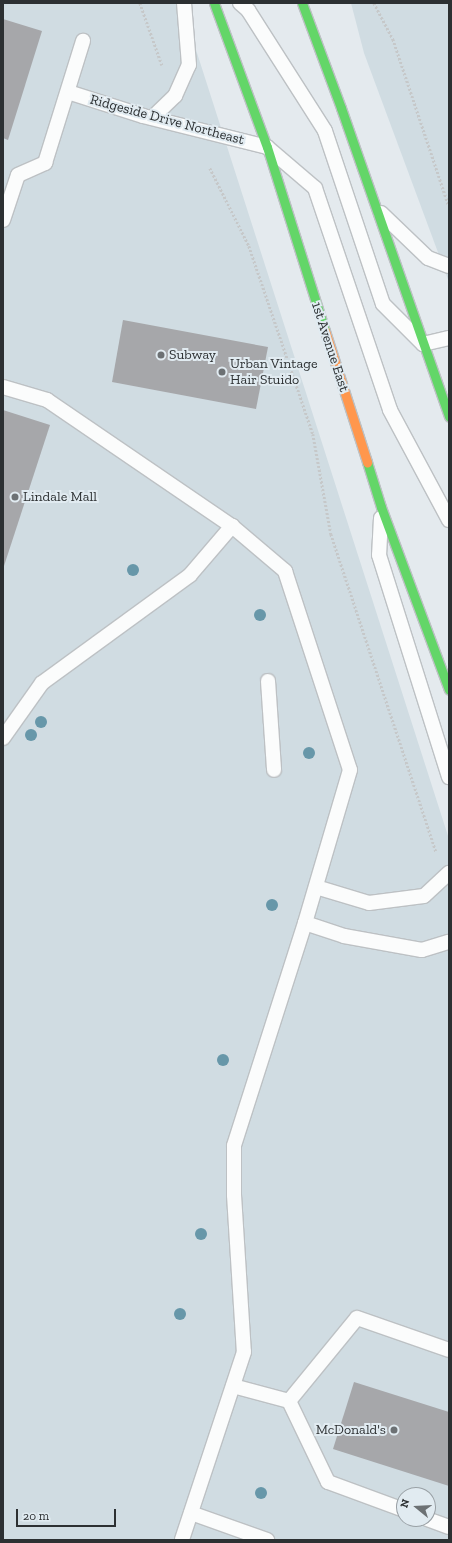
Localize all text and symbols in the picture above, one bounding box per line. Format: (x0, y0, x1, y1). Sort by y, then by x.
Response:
street label: Ridgeside Drive Northeast (88, 91, 246, 149)
street label: 1st Avenue East (308, 300, 352, 394)
place label: Subway (169, 347, 216, 363)
marker: Subway (156, 350, 166, 360)
place label: Urban Vintage Hair Stuido (230, 356, 318, 388)
marker: Urban Vintage Hair Stuido (217, 367, 227, 377)
place label: Lindale Mall (23, 489, 97, 505)
marker: Lindale Mall (10, 492, 20, 502)
place label: McDonald's (316, 1422, 386, 1438)
marker: McDonald's (389, 1425, 399, 1435)
north arrow (396, 1487, 436, 1527)
text: N (398, 1497, 413, 1509)
scale bar (18, 1501, 118, 1527)
text: 20 m (23, 1509, 49, 1523)

